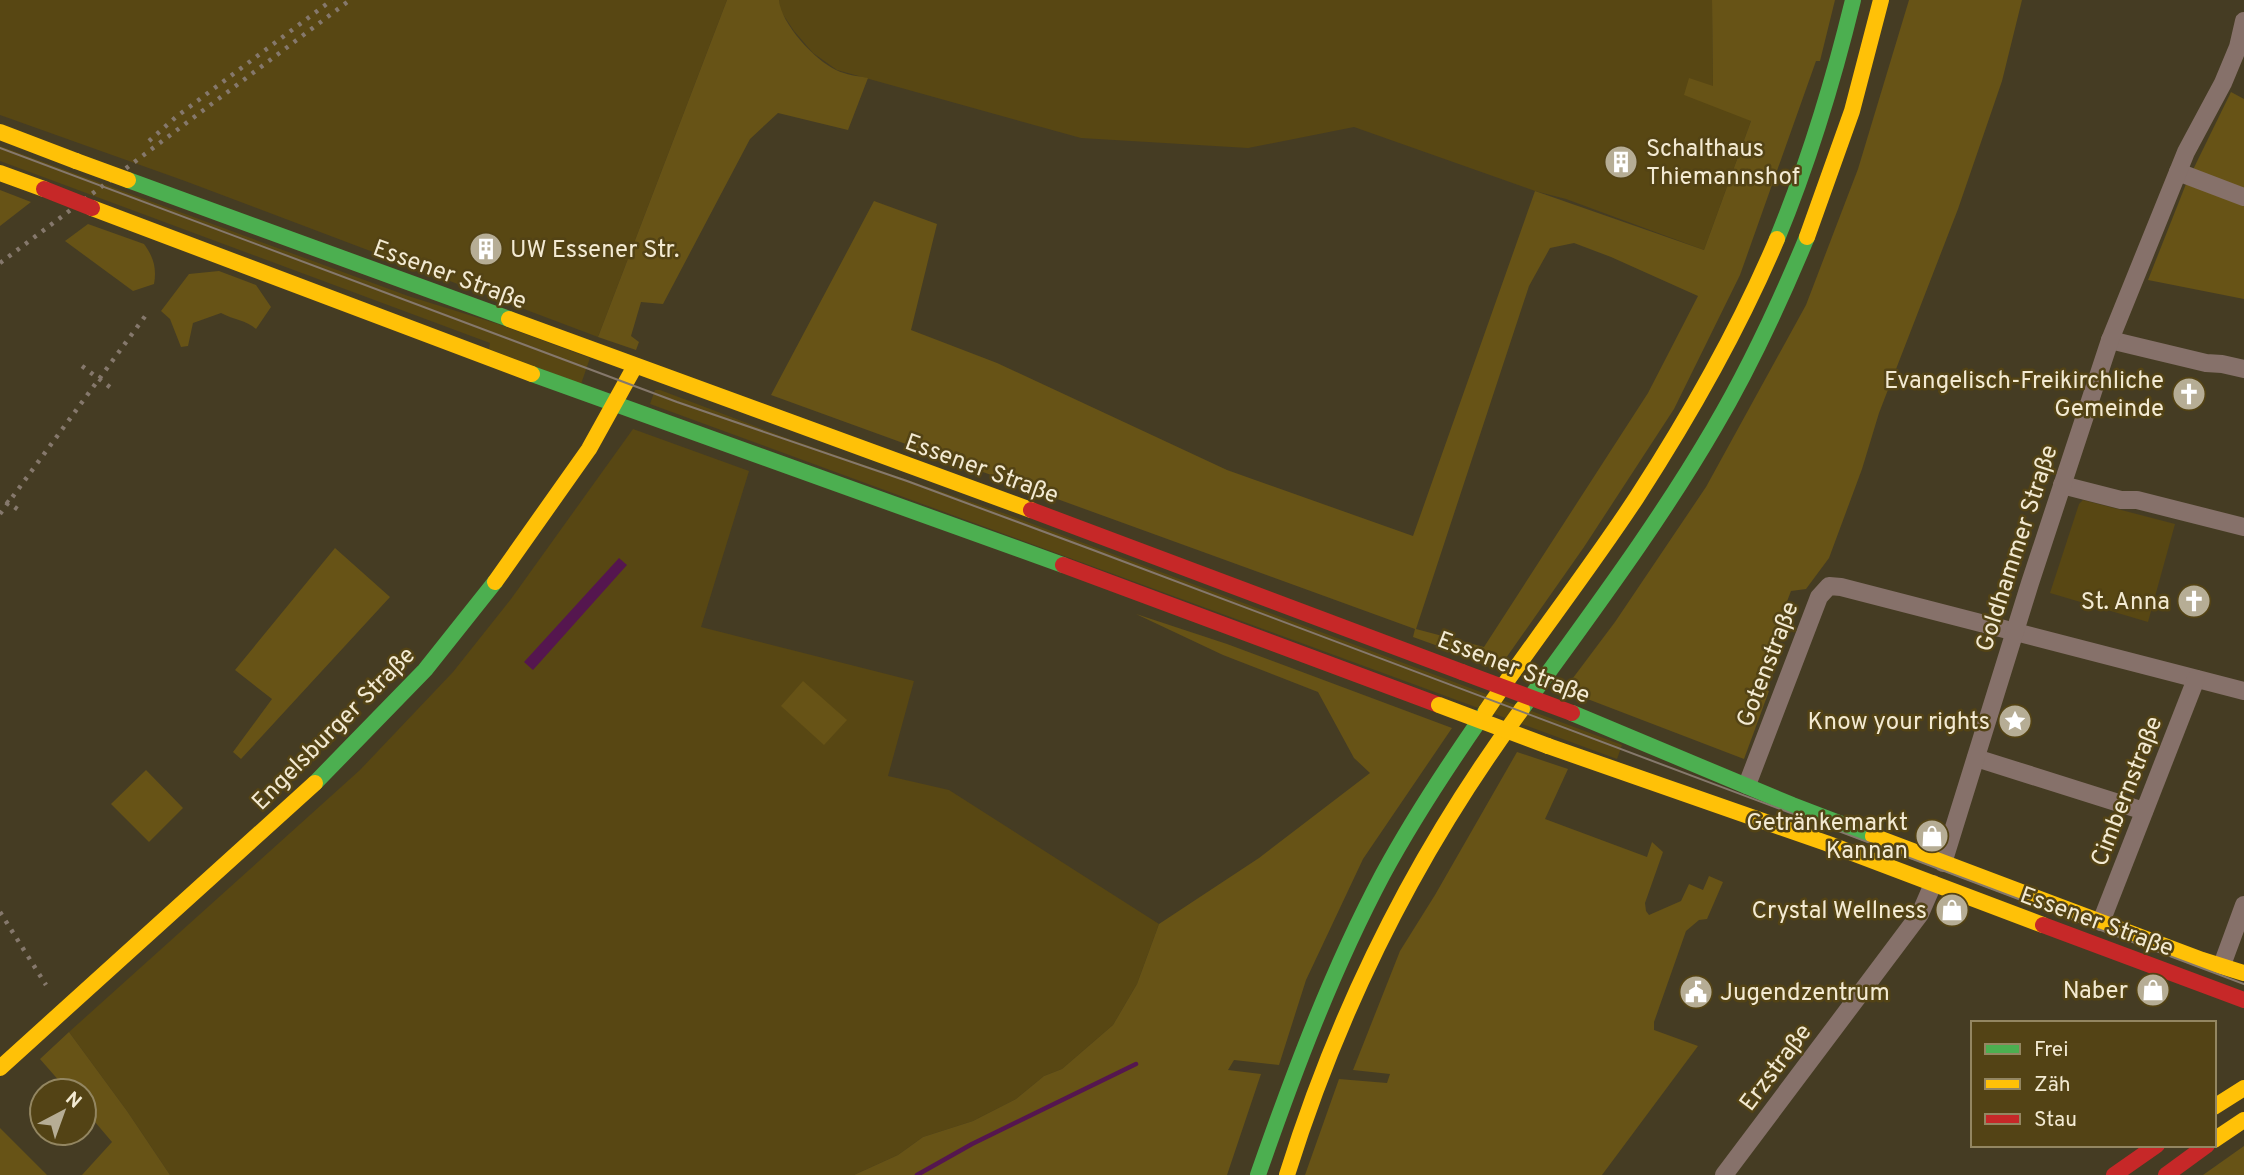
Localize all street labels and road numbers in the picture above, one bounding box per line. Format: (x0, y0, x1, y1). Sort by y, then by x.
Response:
street label: Essener Straße (368, 234, 530, 318)
street label: Essener Straße (900, 428, 1062, 512)
street label: Goldhammer Straße (1970, 441, 2065, 656)
street label: Gotenstraße (1731, 598, 1807, 732)
street label: Essener Straße (1433, 626, 1594, 712)
street label: Engelsburger Straße (246, 641, 423, 818)
street label: Cimbernstraße (2085, 712, 2170, 871)
street label: Essener Straße (2015, 881, 2177, 965)
street label: Erzstraße (1734, 1018, 1819, 1118)

